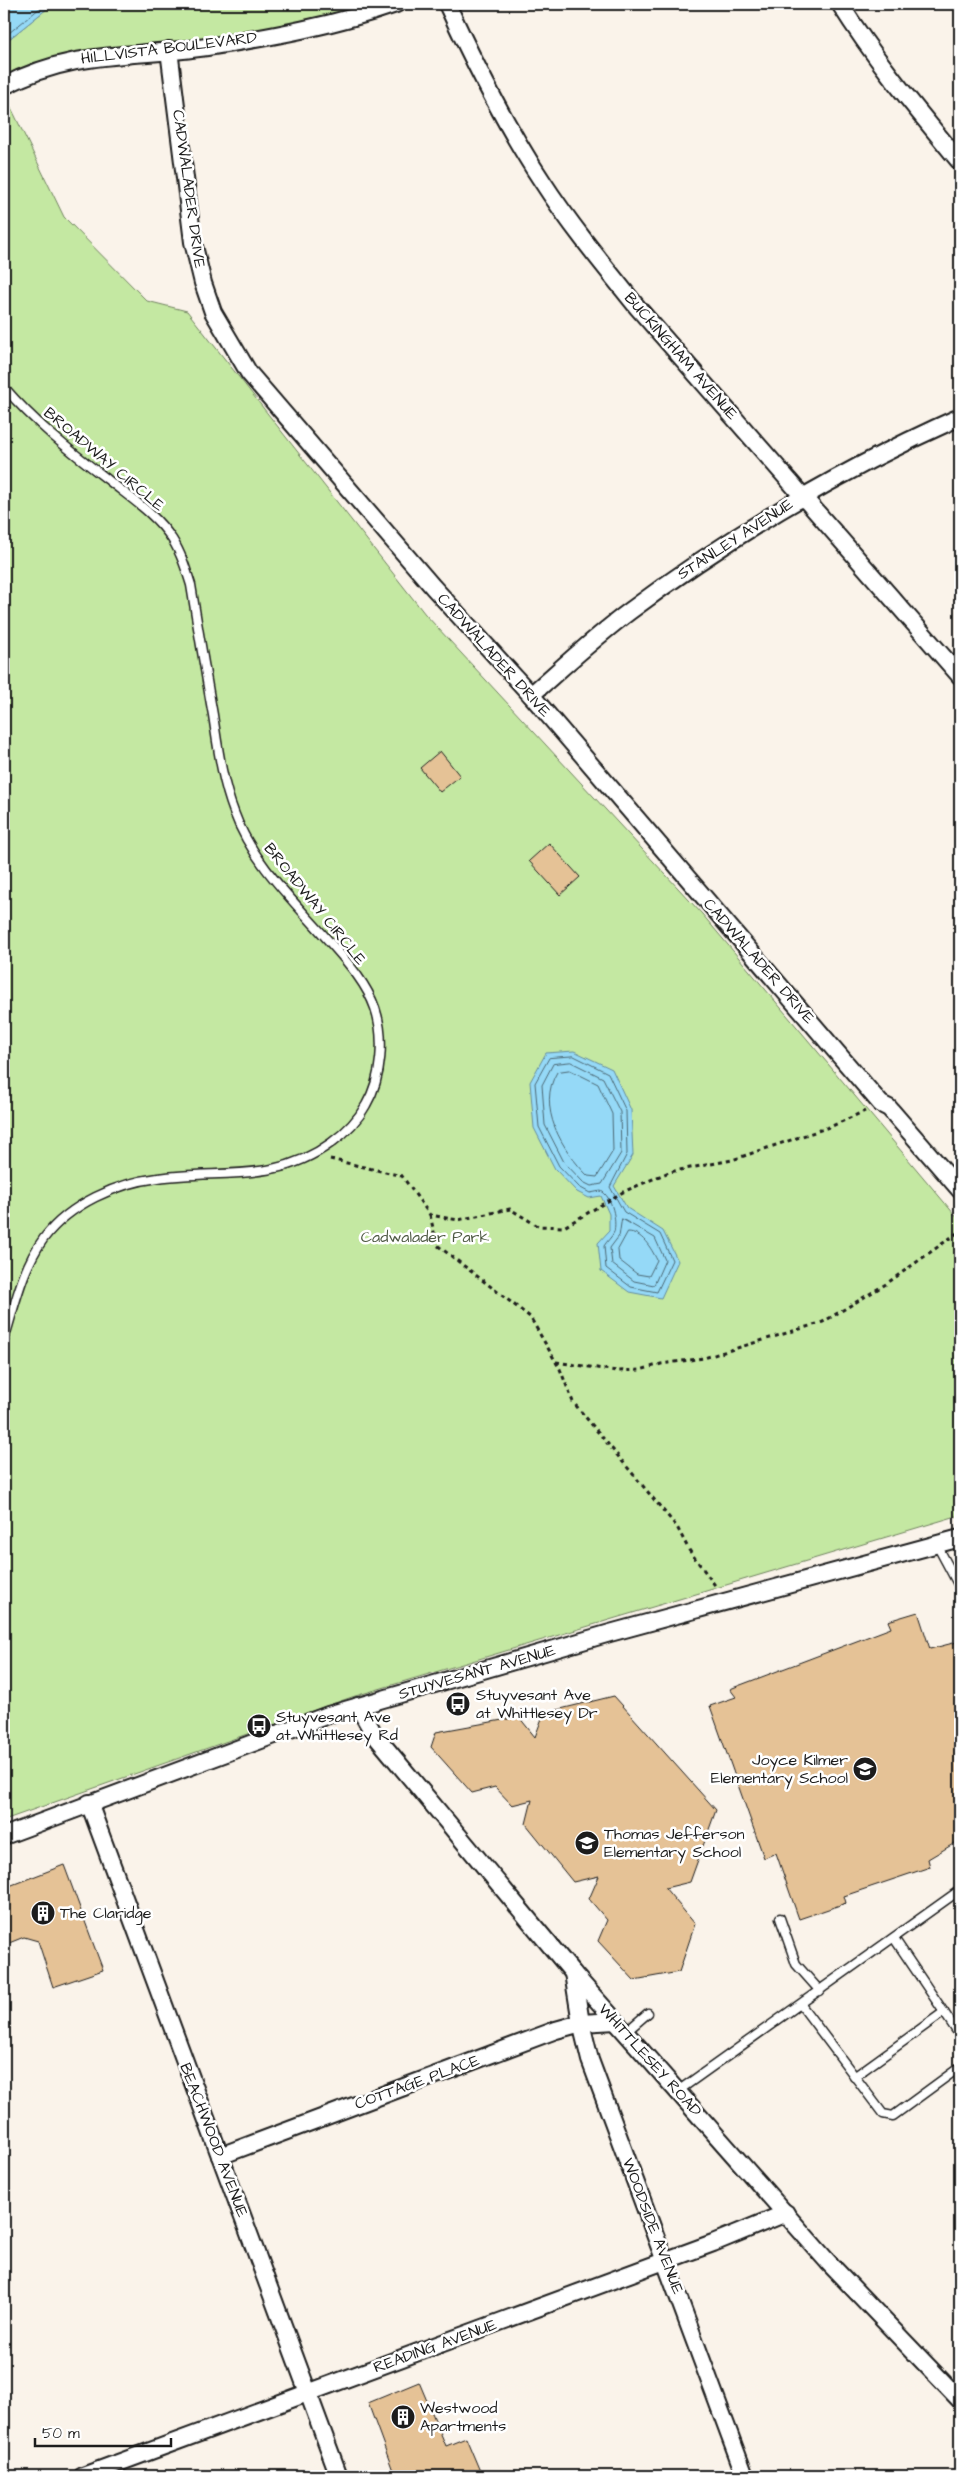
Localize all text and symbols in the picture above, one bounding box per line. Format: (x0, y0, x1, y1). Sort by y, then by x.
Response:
street label: HILLVISTA BOULEVARD (80, 26, 258, 70)
street label: CADWALADER DRIVE (167, 108, 211, 270)
street label: BUCKINGHAM AVENUE (619, 287, 743, 425)
street label: BROADWAY CIRCLE (39, 402, 169, 516)
street label: STANLEY AVENUE (673, 493, 798, 585)
street label: CADWALADER DRIVE (432, 588, 556, 722)
street label: BROADWAY CIRCLE (259, 838, 372, 970)
street label: CADWALADER DRIVE (698, 893, 820, 1029)
park label: Cadwalader Park (361, 1226, 489, 1248)
street label: STUYVESANT AVENUE (396, 1639, 559, 1705)
place label: Stuyvesant Ave at Whittlesey Dr (476, 1684, 598, 1725)
bus stop icon: Stuyvesant Ave at Whittlesey Dr (445, 1691, 471, 1717)
place label: Stuyvesant Ave at Whittlesey Rd (276, 1706, 398, 1747)
bus stop icon: Stuyvesant Ave at Whittlesey Rd (246, 1713, 272, 1739)
place label: Joyce Kilmer Elementary School (711, 1749, 848, 1790)
school or university icon: Joyce Kilmer Elementary School (852, 1756, 878, 1782)
place label: Thomas Jefferson Elementary School (604, 1823, 745, 1864)
school or university icon: Thomas Jefferson Elementary School (574, 1830, 600, 1856)
building icon: The Claridge (30, 1900, 56, 1926)
place label: The Claridge (60, 1902, 152, 1925)
street label: WHITTLESEY ROAD (593, 1999, 707, 2121)
street label: COTTAGE PLACE (351, 2049, 483, 2115)
street label: BEACHWOOD AVENUE (174, 2060, 254, 2221)
street label: WOODSIDE AVENUE (617, 2155, 689, 2298)
street label: READING AVENUE (370, 2313, 500, 2379)
place label: Westwood Apartments (420, 2397, 506, 2437)
building icon: Westwood Apartments (390, 2404, 416, 2430)
scale bar (35, 2415, 171, 2447)
text: 50 m (42, 2423, 80, 2444)

